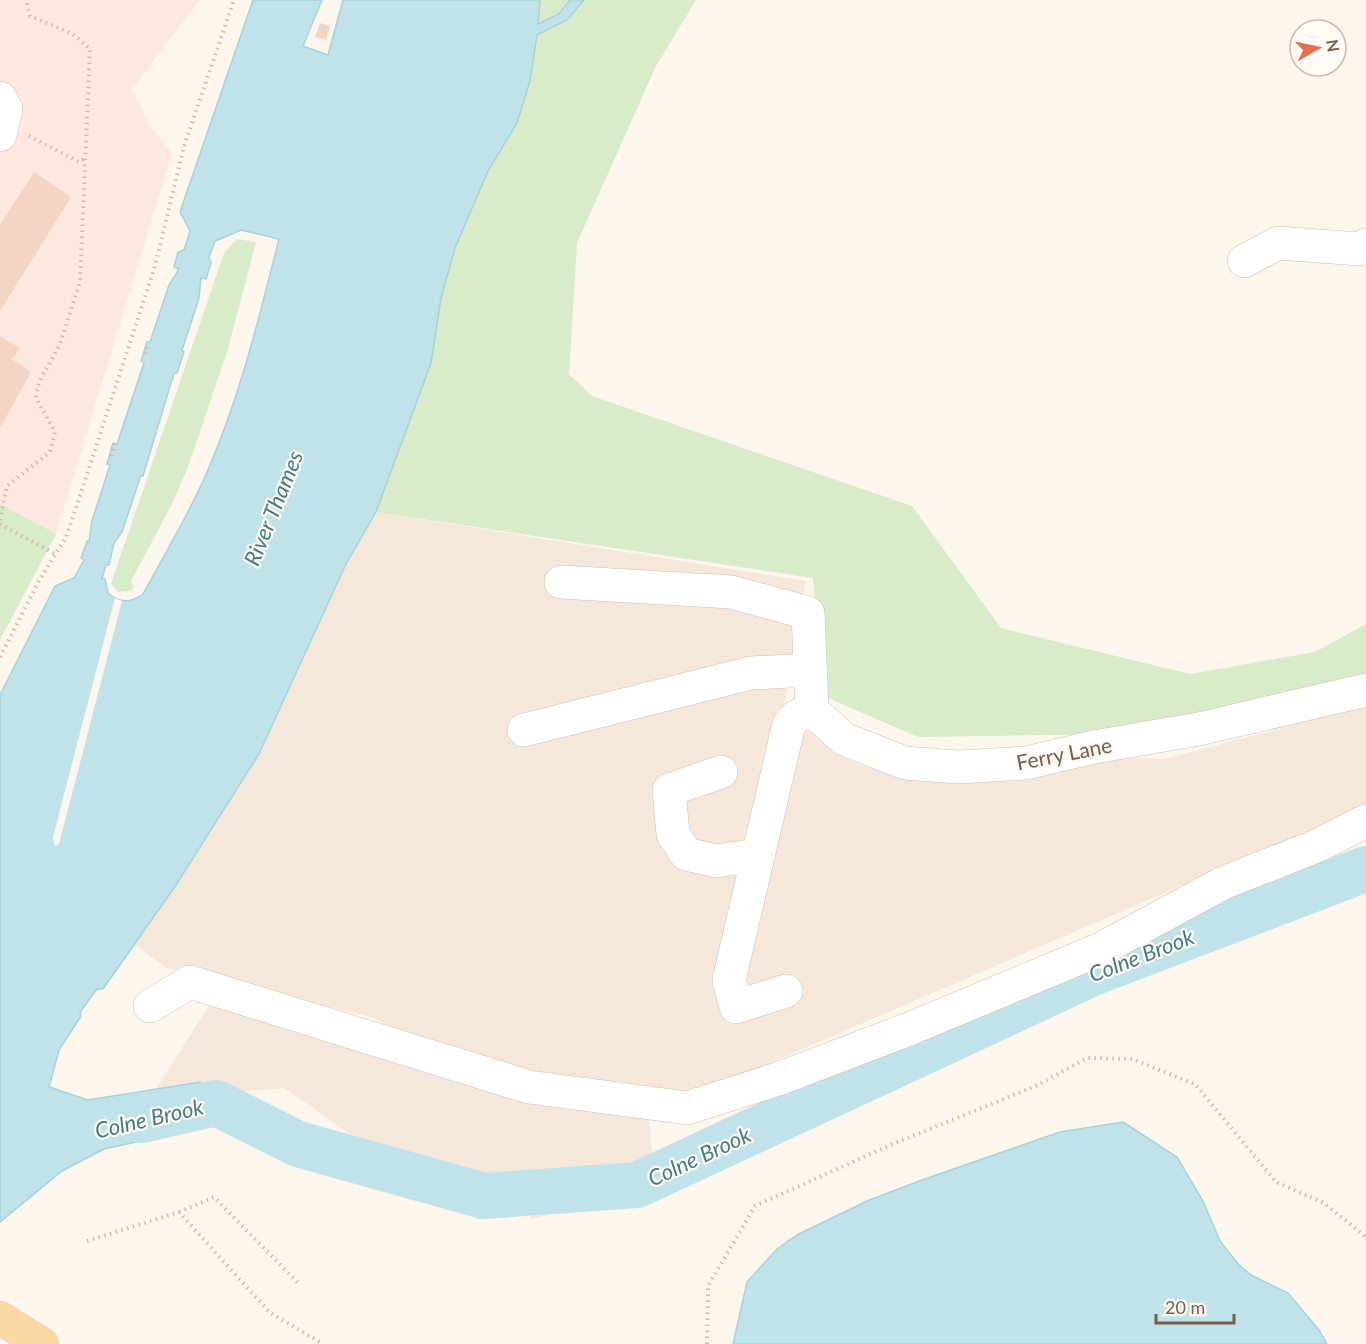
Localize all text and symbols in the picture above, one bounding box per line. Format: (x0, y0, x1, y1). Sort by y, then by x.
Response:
north arrow (1288, 18, 1348, 78)
text: N (1323, 38, 1344, 53)
water label: River Thames (238, 446, 308, 569)
street label: Ferry Lane (1014, 731, 1114, 775)
water label: Colne Brook (1085, 922, 1198, 987)
water label: Colne Brook (92, 1092, 206, 1144)
water label: Colne Brook (643, 1120, 755, 1192)
scale bar (1156, 1287, 1234, 1325)
text: 20 m (1165, 1296, 1205, 1318)

